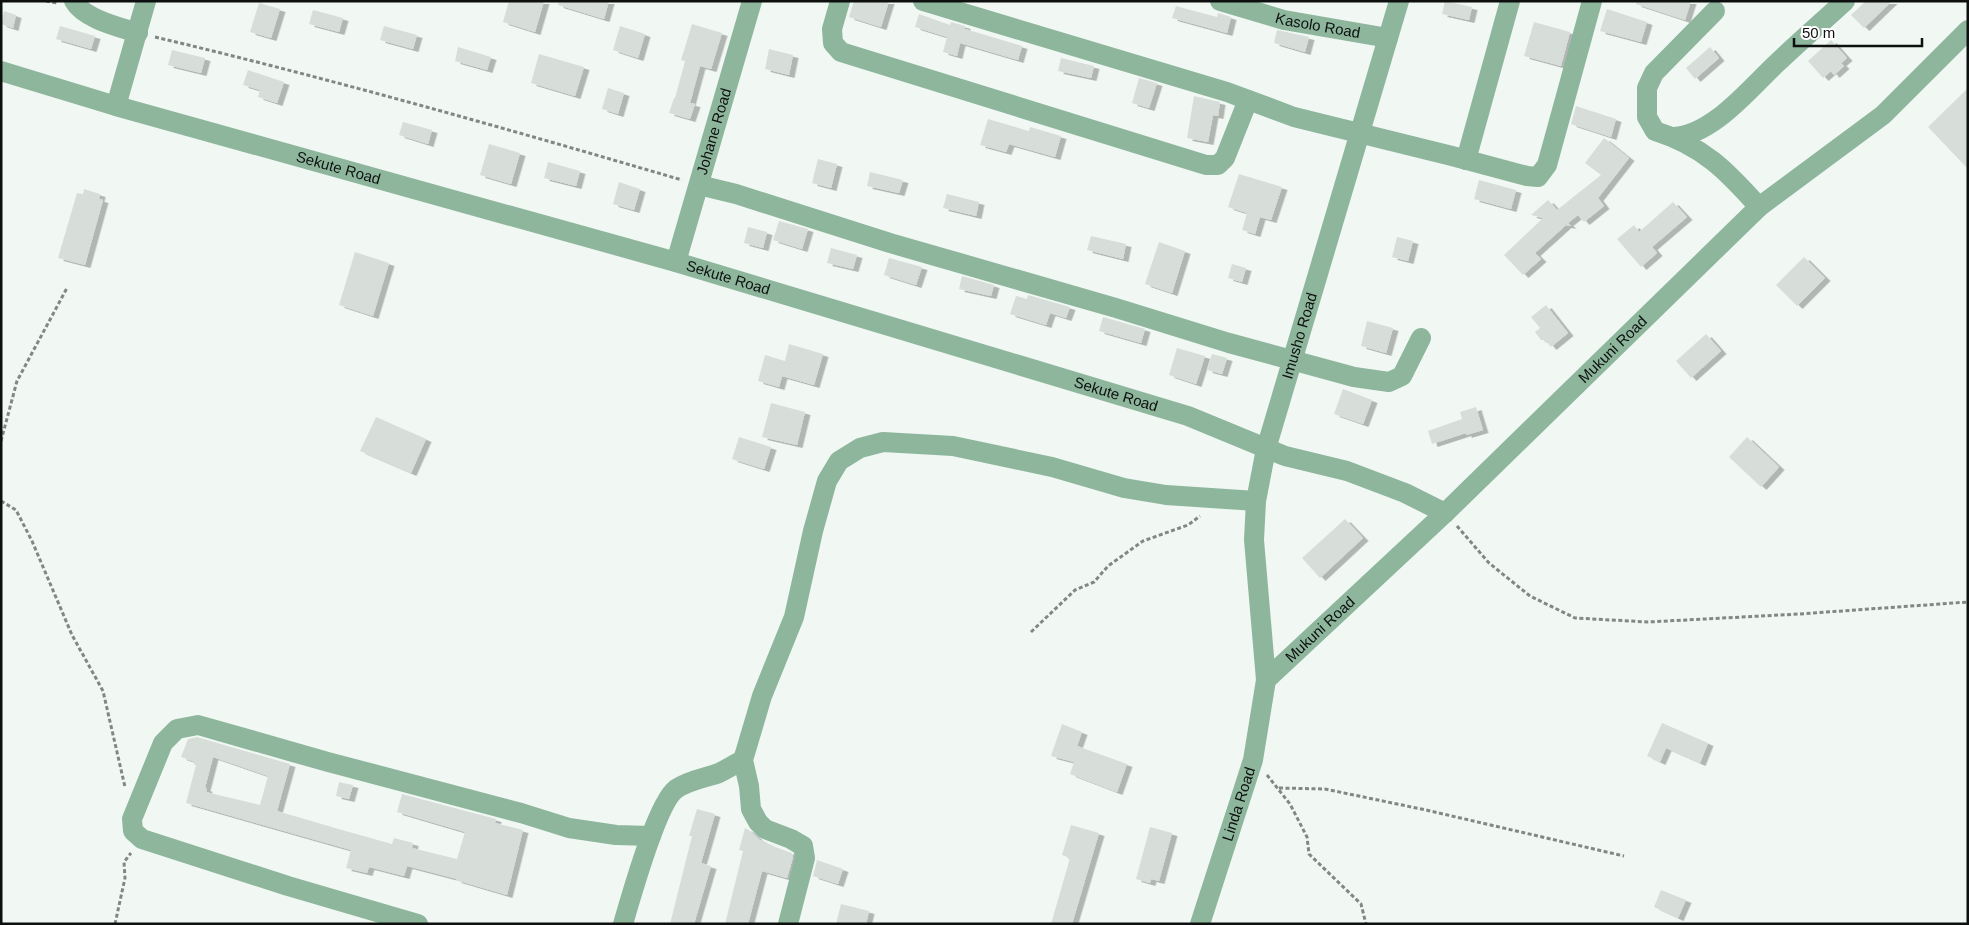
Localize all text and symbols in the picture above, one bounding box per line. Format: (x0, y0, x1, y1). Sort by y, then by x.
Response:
street label: Kasolo Road (1273, 9, 1362, 41)
scale bar (1794, 15, 1922, 47)
text: 50 m (1802, 24, 1835, 41)
street label: Johane Road (693, 86, 734, 177)
street label: Sekute Road (294, 148, 383, 187)
street label: Sekute Road (684, 257, 772, 298)
street label: Imusho Road (1278, 290, 1320, 381)
street label: Mukuni Road (1575, 312, 1650, 386)
street label: Sekute Road (1072, 373, 1160, 414)
street label: Mukuni Road (1282, 593, 1358, 666)
street label: Linda Road (1218, 765, 1258, 843)

